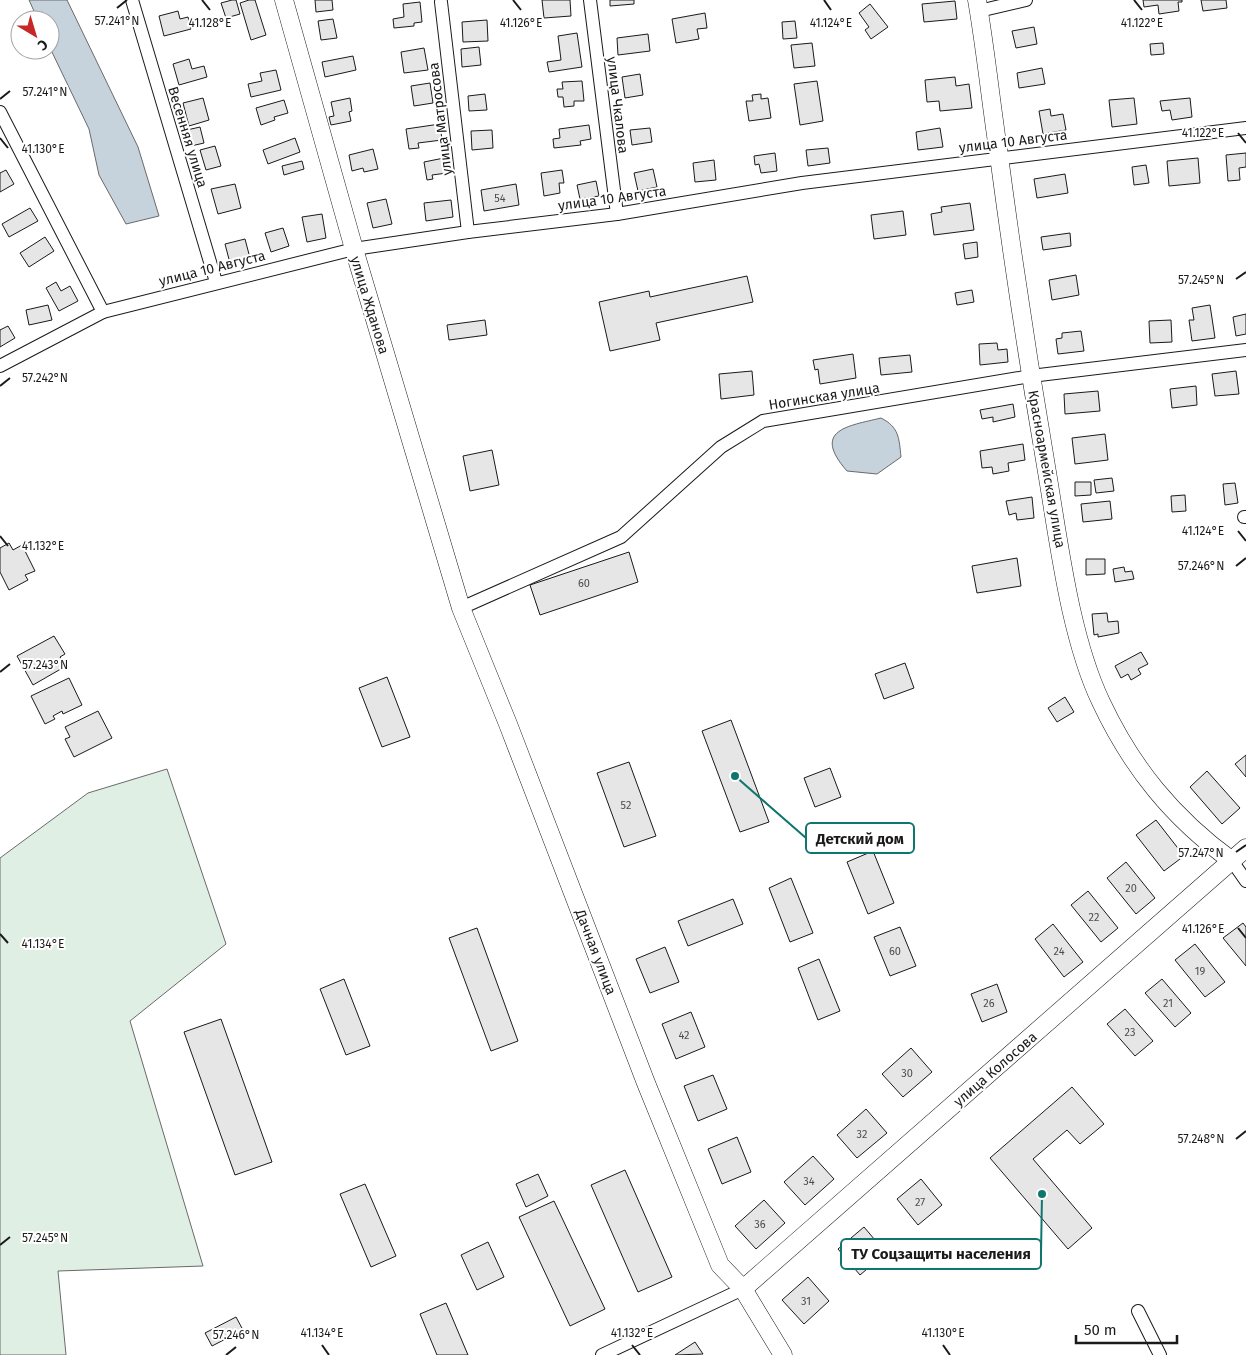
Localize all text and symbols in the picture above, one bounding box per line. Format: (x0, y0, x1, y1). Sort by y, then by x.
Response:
north arrow (10, 10, 60, 60)
text: 57.241°N (95, 14, 139, 28)
text: 41.128°E (188, 16, 232, 30)
text: 41.126°E (500, 16, 542, 30)
text: 41.124°E (810, 16, 852, 30)
text: 41.122°E (1121, 16, 1163, 30)
text: С (34, 36, 51, 54)
street label: улица Чкалова (603, 56, 632, 155)
street label: улица Матросова (425, 61, 456, 176)
street label: Весенняя улица (164, 84, 211, 190)
text: 57.241°N (23, 85, 67, 99)
street label: улица 10 Августа (958, 126, 1068, 157)
text: 41.122°E (1182, 126, 1224, 140)
text: 41.130°E (21, 142, 65, 156)
street label: улица 10 Августа (557, 182, 667, 215)
house number: 54 (494, 192, 506, 205)
street label: улица 10 Августа (157, 247, 267, 290)
street label: улица Жданова (347, 254, 392, 356)
text: 57.245°N (1178, 273, 1224, 287)
text: 57.242°N (22, 371, 68, 385)
street label: Ногинская улица (767, 379, 881, 414)
street label: Красноармейская улица (1024, 389, 1069, 549)
text: 41.124°E (1182, 524, 1224, 538)
text: 41.132°E (22, 539, 64, 553)
text: 57.246°N (1178, 559, 1224, 573)
house number: 60 (578, 577, 590, 590)
text: 57.243°N (22, 658, 68, 672)
house number: 52 (621, 799, 631, 812)
callout: Детский дом (806, 823, 914, 853)
text: Детский дом (815, 830, 904, 848)
text: 57.247°N (1178, 846, 1224, 860)
house number: 20 (1125, 882, 1137, 895)
street label: Дачная улица (571, 906, 620, 997)
house number: 22 (1089, 911, 1099, 924)
text: 41.126°E (1182, 922, 1224, 936)
text: 41.134°E (22, 937, 64, 951)
house number: 60 (889, 945, 901, 958)
house number: 24 (1054, 945, 1065, 958)
house number: 19 (1195, 965, 1205, 978)
house number: 26 (983, 997, 995, 1010)
house number: 21 (1163, 997, 1173, 1010)
house number: 23 (1125, 1026, 1135, 1039)
house number: 42 (678, 1029, 690, 1042)
street label: улица Колосова (950, 1029, 1041, 1110)
house number: 30 (901, 1067, 913, 1080)
house number: 32 (857, 1128, 867, 1141)
text: 57.248°N (1177, 1132, 1225, 1146)
house number: 34 (803, 1175, 815, 1188)
house number: 27 (915, 1196, 925, 1209)
house number: 36 (754, 1218, 766, 1231)
text: 57.245°N (22, 1231, 68, 1245)
callout: ТУ Соцзащиты населения (841, 1239, 1041, 1269)
text: ТУ Соцзащиты населения (851, 1245, 1031, 1263)
house number: 31 (801, 1295, 811, 1308)
scale bar (1076, 1312, 1177, 1344)
text: 50 m (1084, 1321, 1117, 1339)
text: 41.134°E (301, 1326, 343, 1340)
text: 41.132°E (611, 1326, 653, 1340)
text: 41.130°E (921, 1326, 965, 1340)
text: 57.246°N (213, 1328, 259, 1342)

